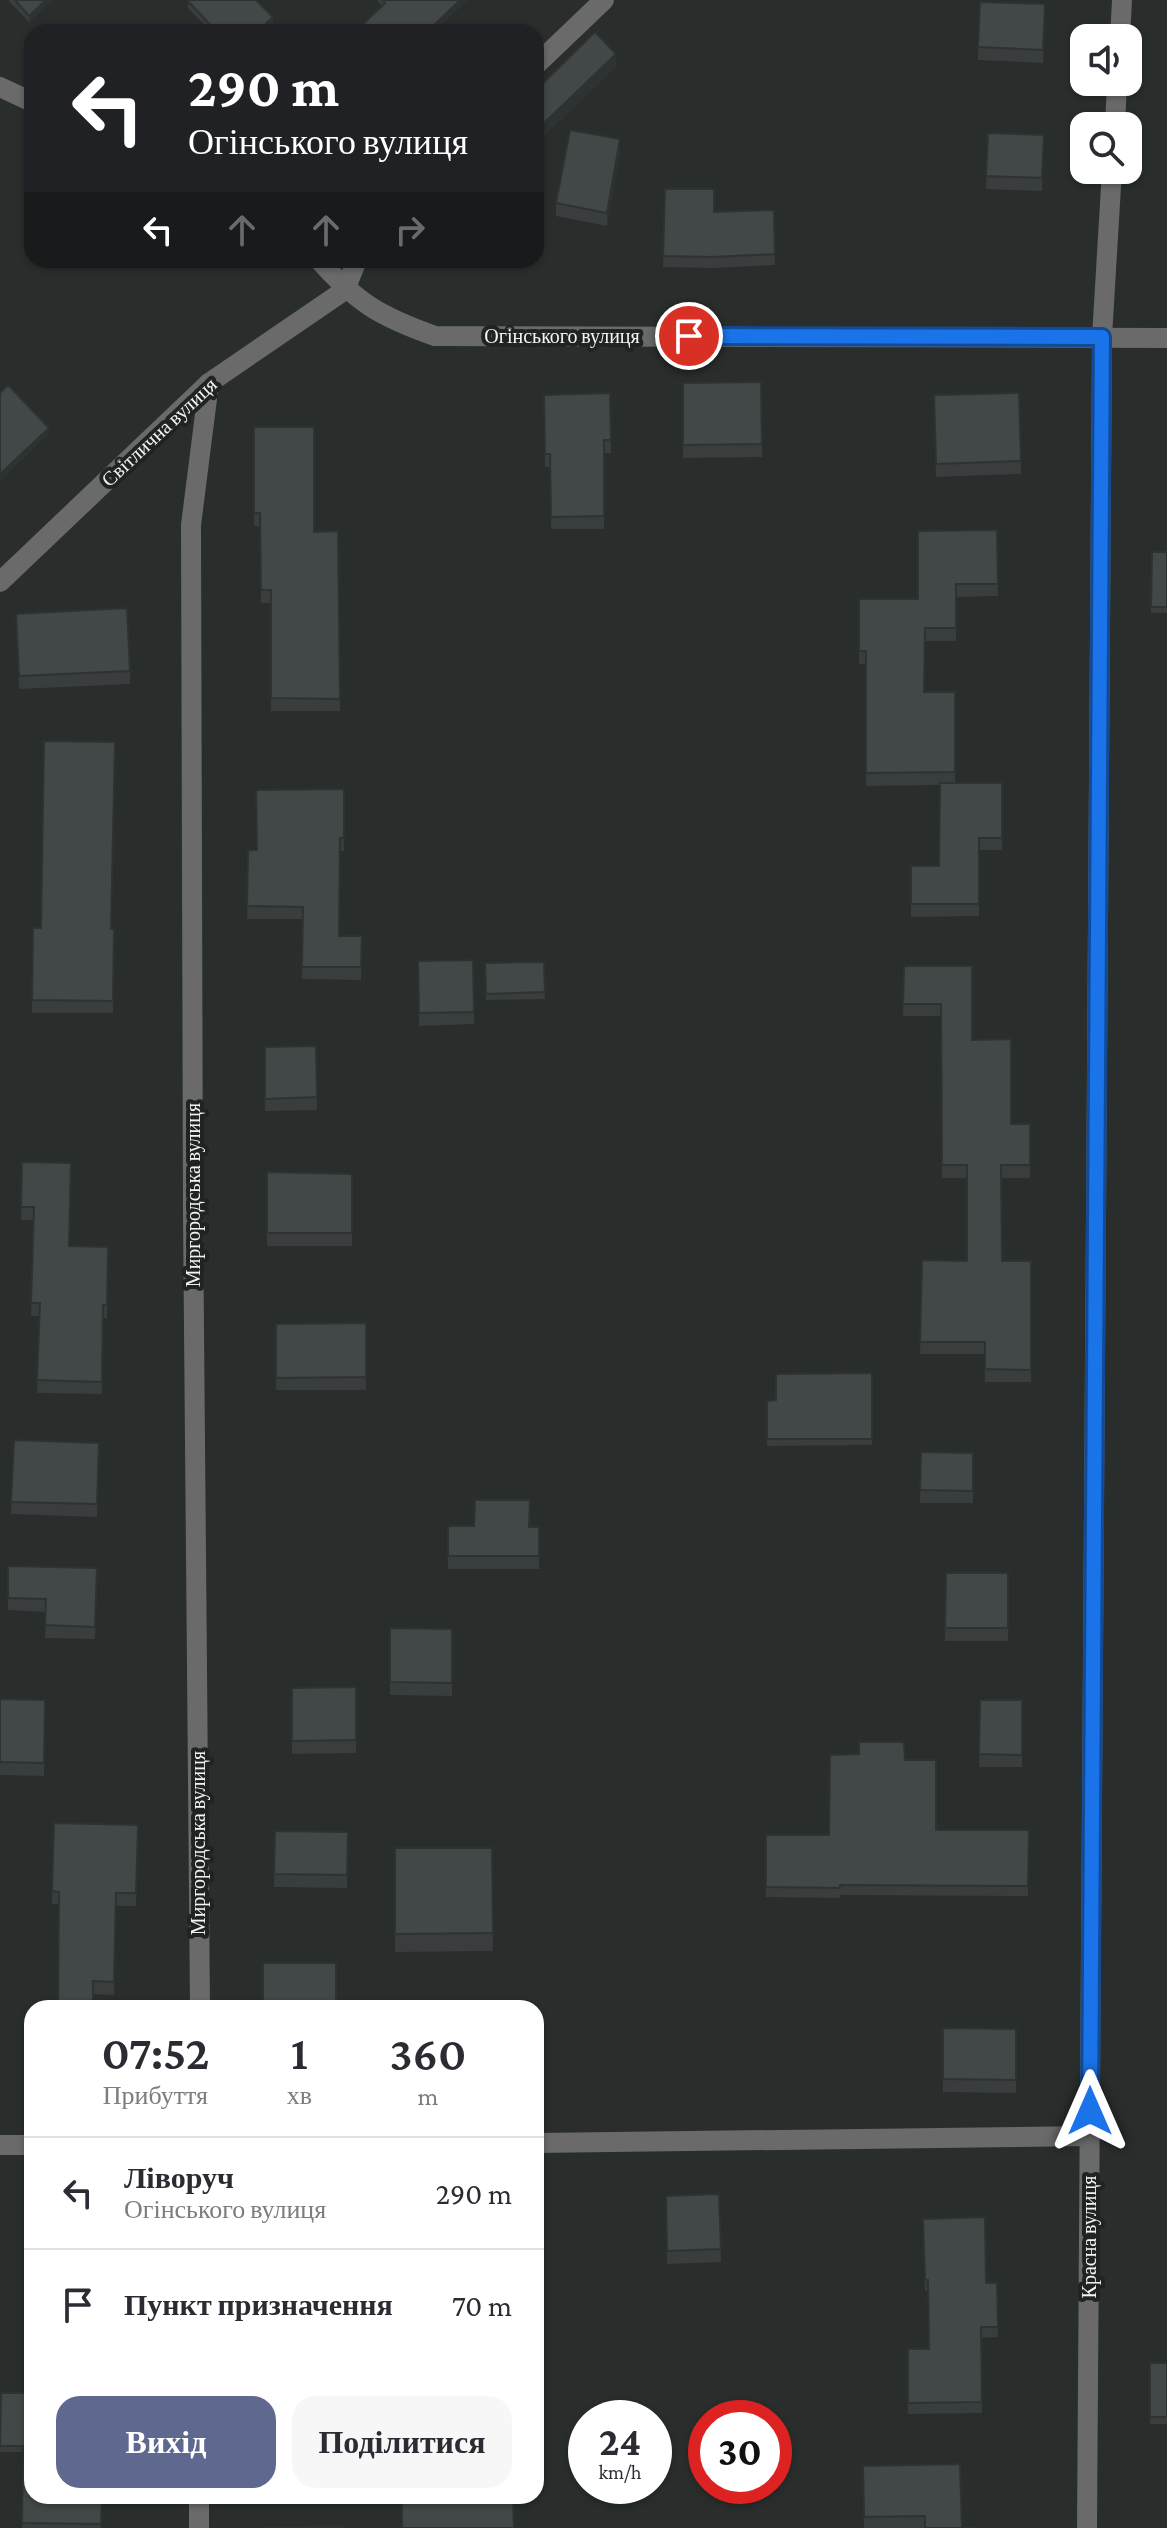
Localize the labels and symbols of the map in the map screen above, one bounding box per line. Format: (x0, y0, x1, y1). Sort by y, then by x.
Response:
pin (655, 302, 723, 370)
street label: Огінського вулиця (484, 325, 640, 348)
street label: Світлична вулиця (97, 373, 222, 492)
street label: Миргородська вулиця (182, 1103, 205, 1287)
street label: Миргородська вулиця (187, 1751, 210, 1935)
position arrow (1048, 2069, 1132, 2153)
street label: Красна вулиця (1078, 2176, 1101, 2298)
speed limit sign: 30 (688, 2400, 792, 2504)

